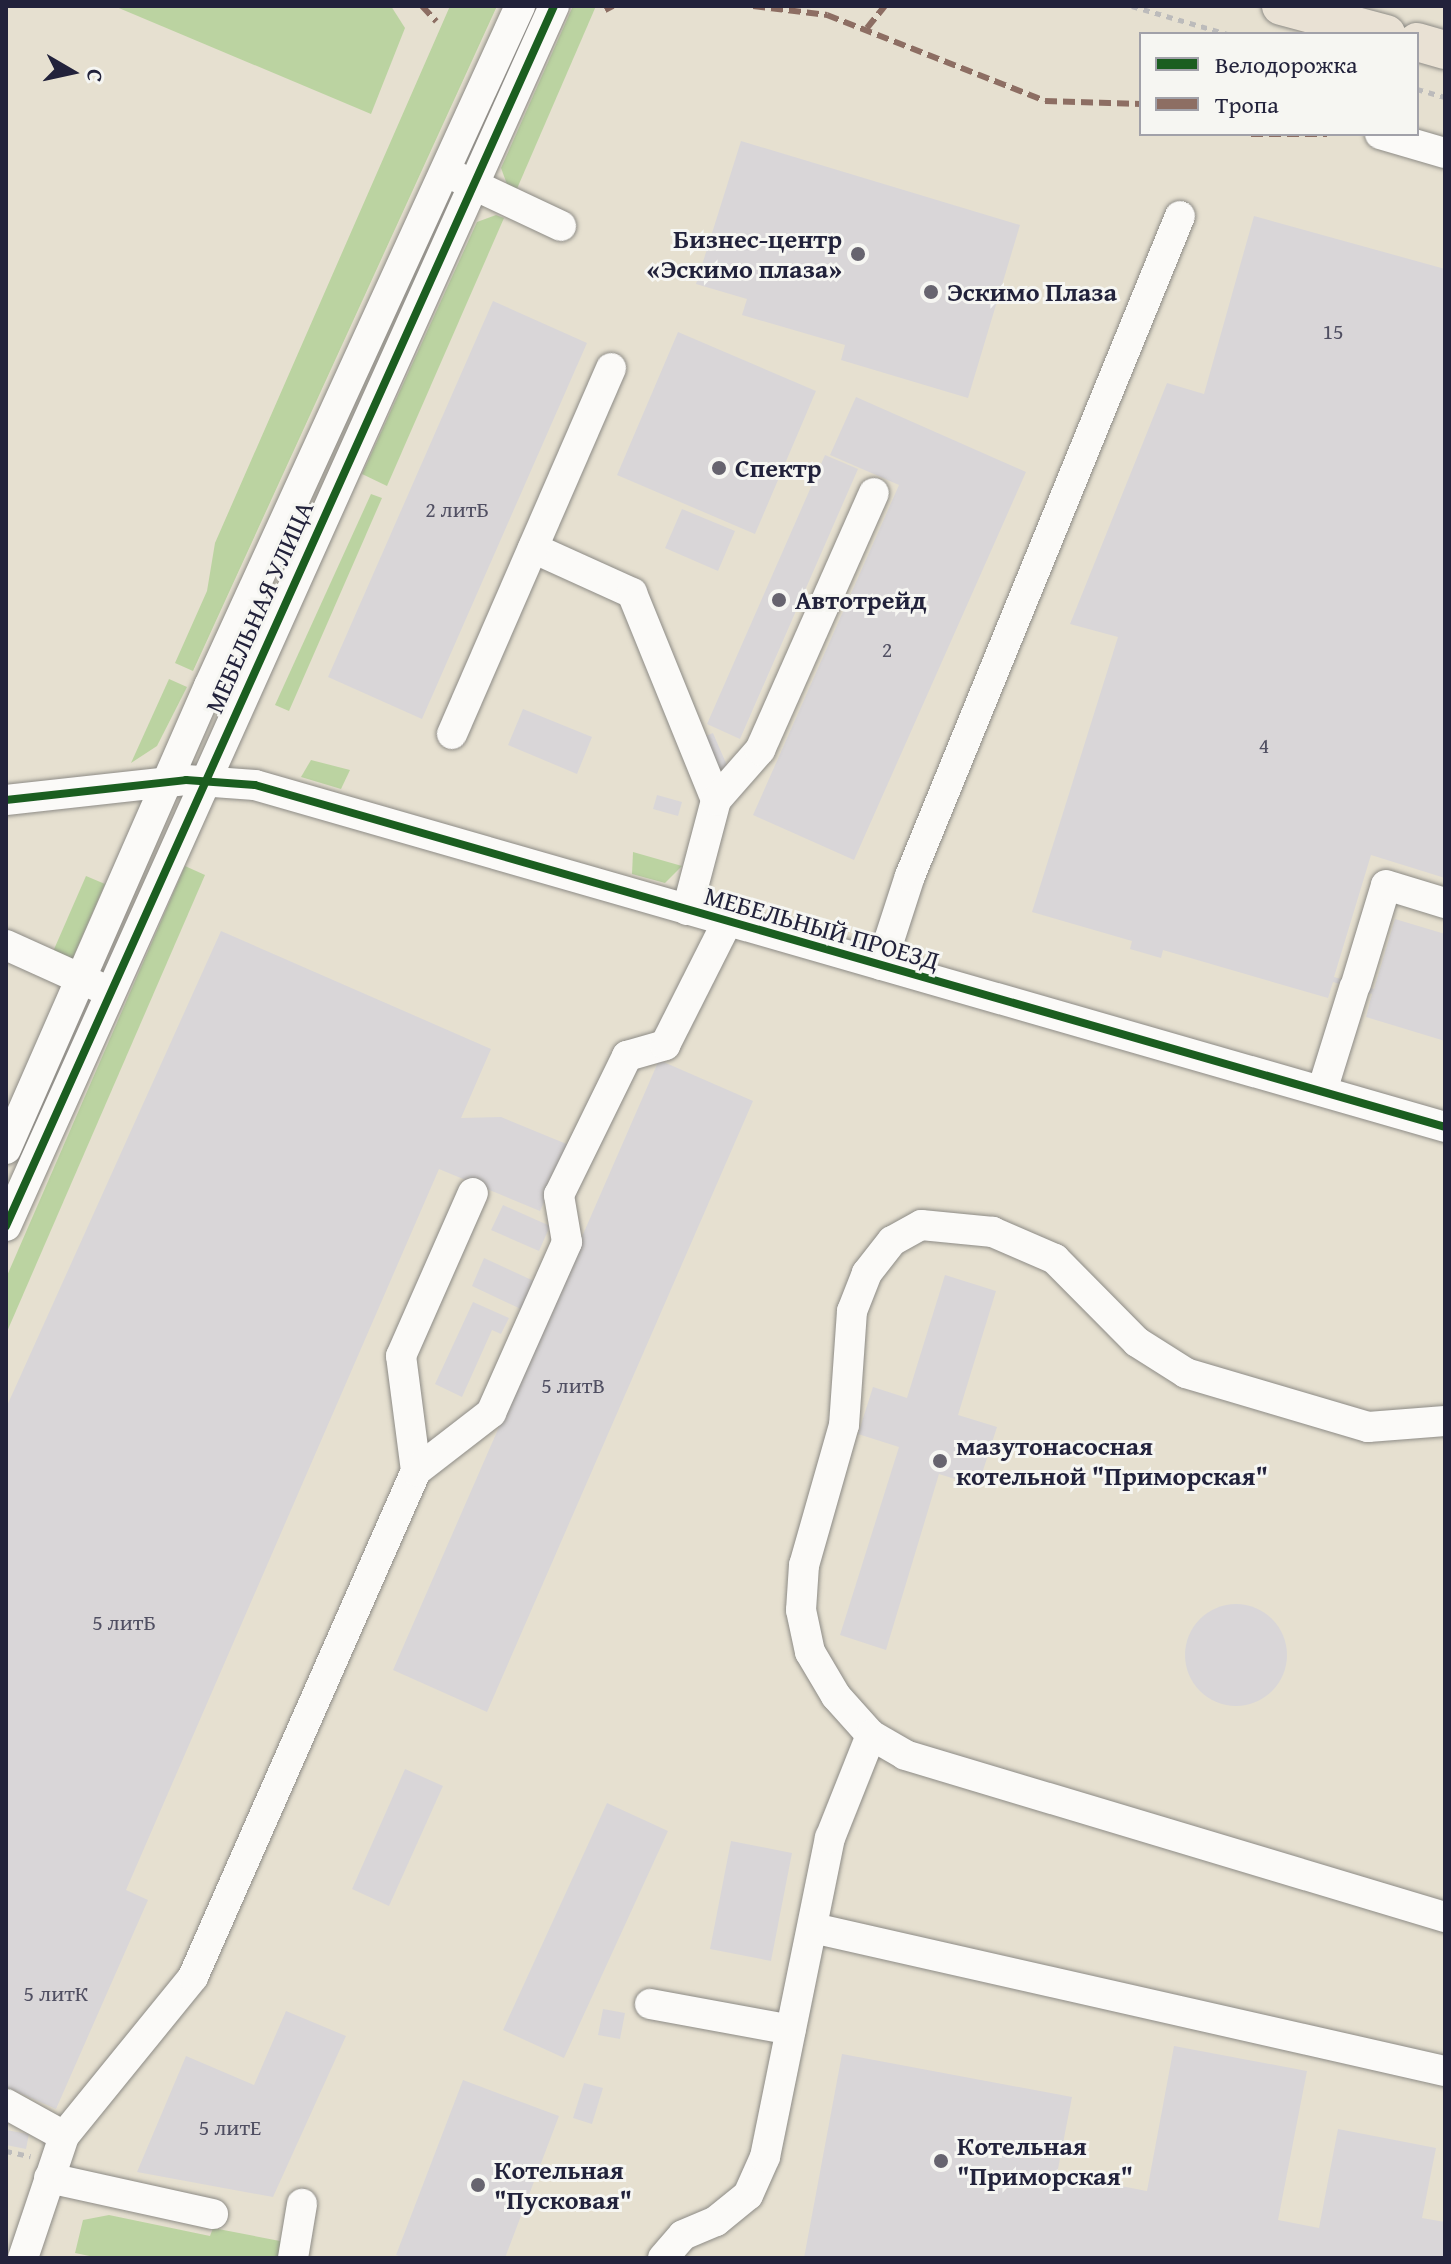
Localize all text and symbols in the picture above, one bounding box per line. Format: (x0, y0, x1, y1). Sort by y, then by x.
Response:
north arrow (32, 32, 112, 112)
legend (1139, 32, 1419, 136)
text: Велодорожка (1215, 47, 1357, 82)
text: С (79, 67, 112, 84)
text: Тропа (1215, 87, 1279, 122)
place label: Бизнес-центр «Эскимо плаза» (647, 223, 842, 284)
marker: Бизнес-центр «Эскимо плаза» (849, 245, 867, 263)
place label: Эскимо Плаза (947, 276, 1117, 308)
marker: Эскимо Плаза (922, 283, 940, 301)
house number: 15 (1322, 319, 1344, 345)
place label: Спектр (735, 452, 822, 484)
marker: Спектр (710, 459, 728, 477)
street label: МЕБЕЛЬНАЯ УЛИЦА (198, 496, 320, 718)
house number: 2 литБ (425, 497, 489, 523)
place label: Автотрейд (795, 584, 927, 616)
marker: Автотрейд (770, 591, 788, 609)
house number: 2 (882, 637, 892, 663)
house number: 4 (1259, 733, 1269, 759)
street label: МЕБЕЛЬНЫЙ ПРОЕЗД (701, 880, 943, 976)
house number: 5 литВ (541, 1373, 605, 1399)
place label: мазутонасосная котельной "Приморская" (956, 1430, 1268, 1492)
marker: мазутонасосная котельной "Приморская" (931, 1452, 949, 1470)
house number: 5 литБ (92, 1610, 156, 1636)
house number: 5 литК (24, 1981, 88, 2007)
house number: 5 литЕ (199, 2115, 261, 2141)
place label: Котельная "Приморская" (957, 2130, 1133, 2192)
marker: Котельная "Приморская" (932, 2152, 950, 2170)
place label: Котельная "Пусковая" (494, 2154, 632, 2216)
marker: Котельная "Пусковая" (469, 2176, 487, 2194)

